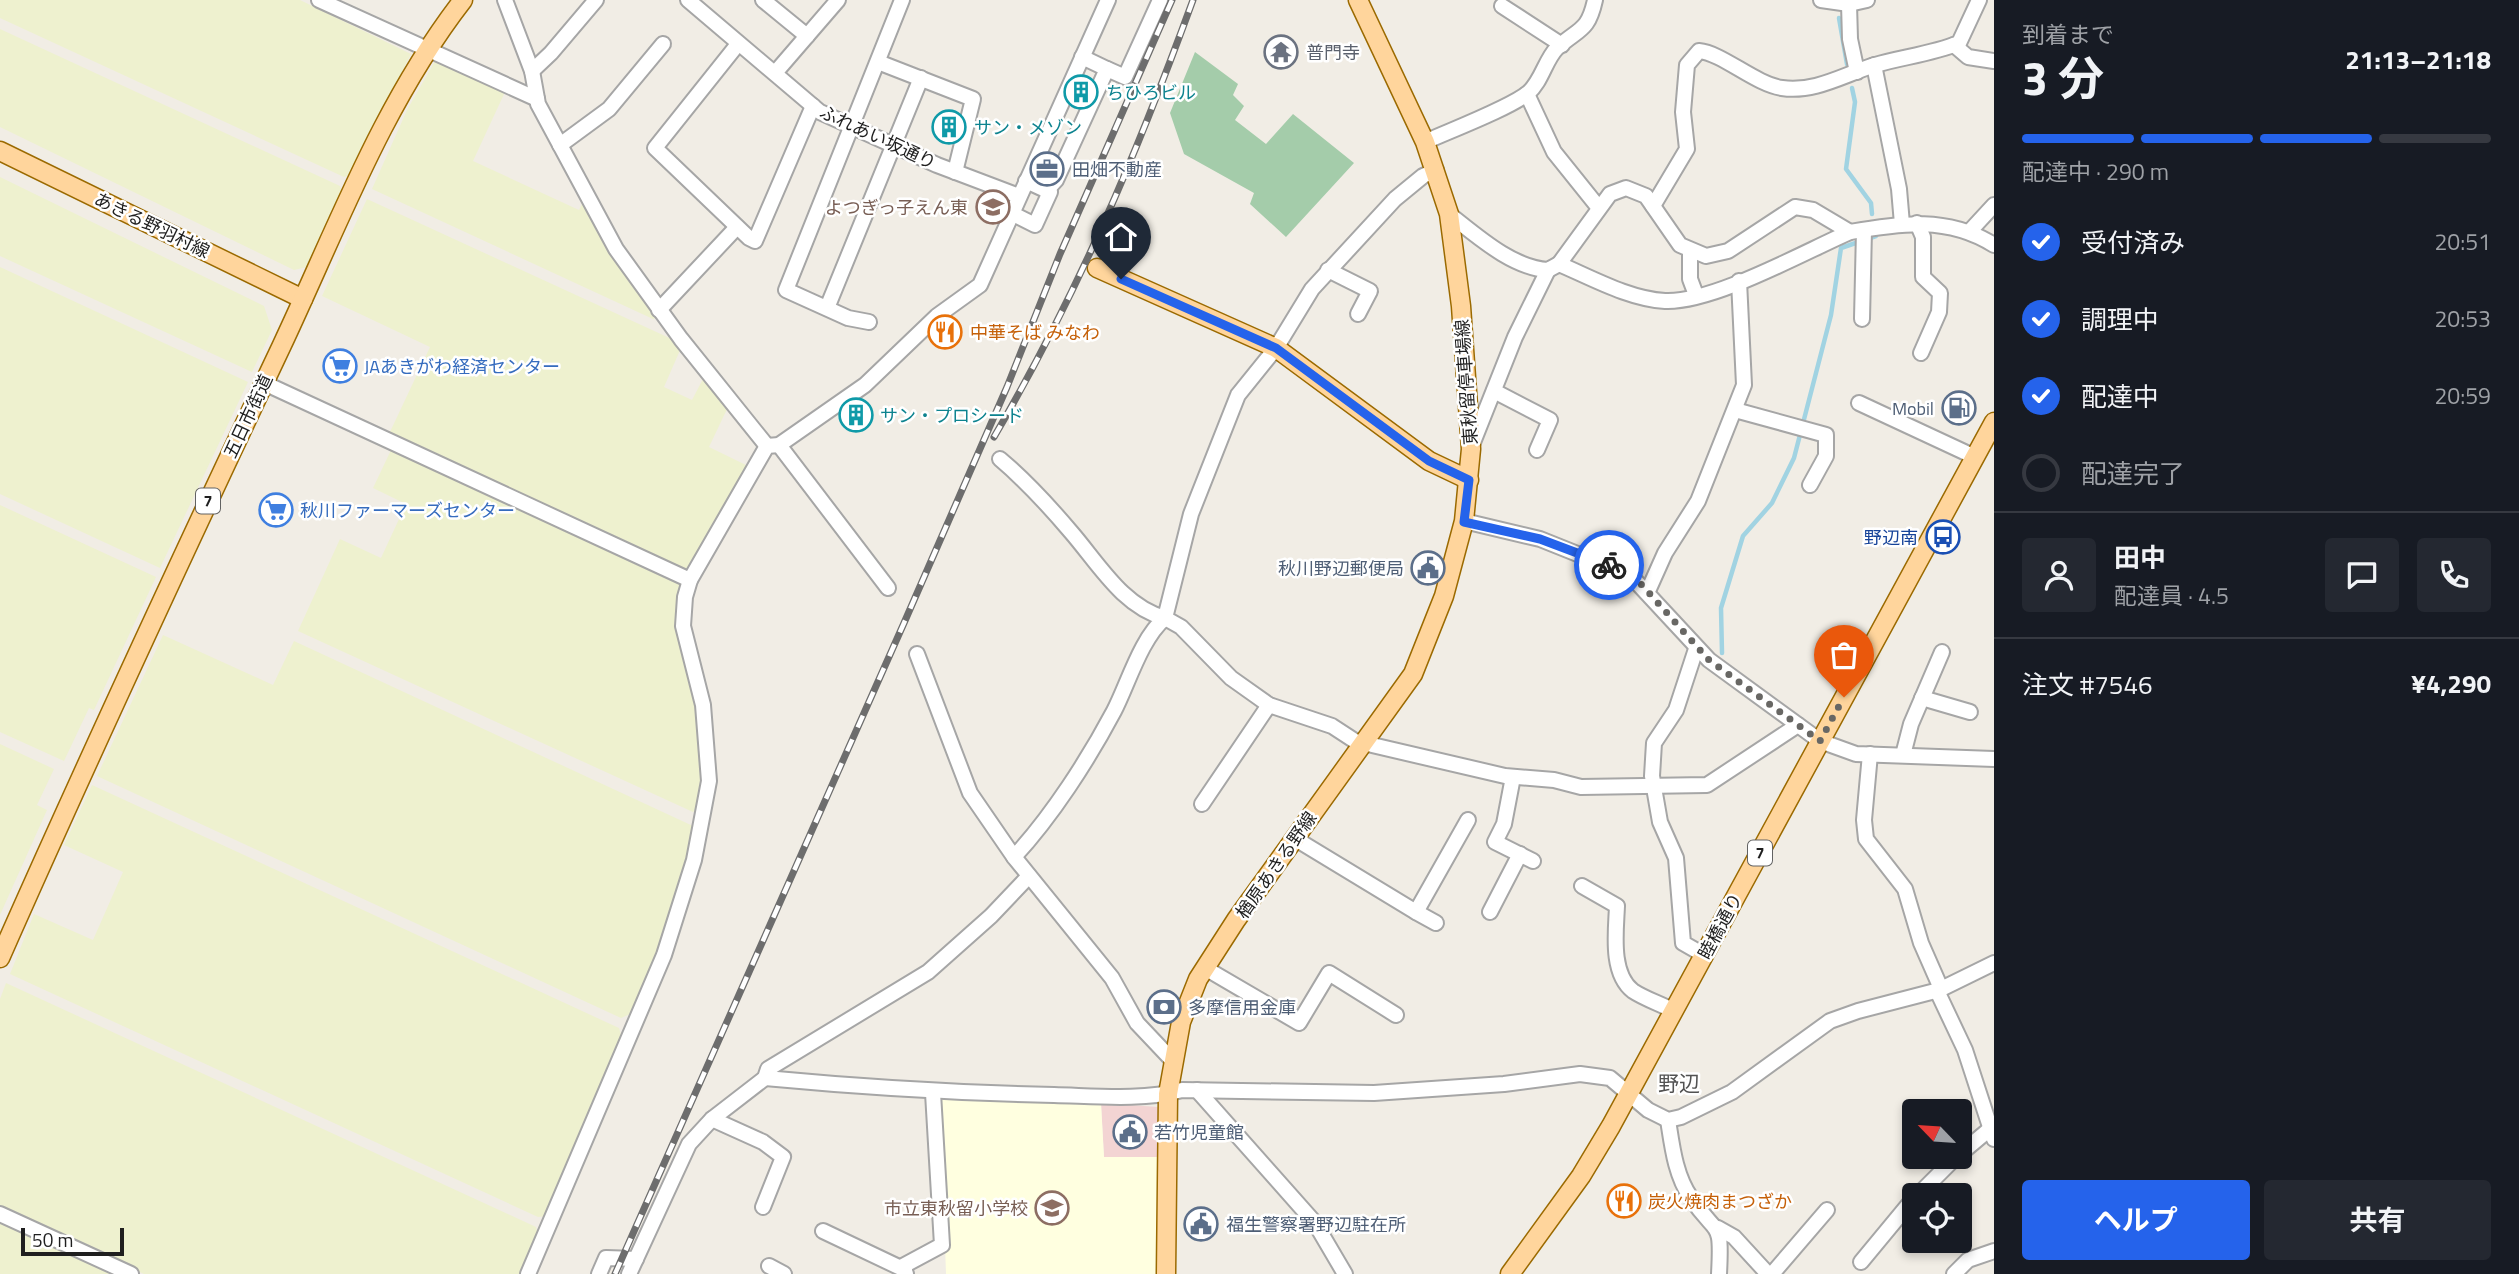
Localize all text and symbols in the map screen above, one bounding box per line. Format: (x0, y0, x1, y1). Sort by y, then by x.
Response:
text: 到着まで (2022, 17, 2114, 52)
temple icon: 普門寺 (1262, 33, 1300, 71)
place label: 普門寺 (1306, 39, 1360, 66)
text: 21:13–21:18 (2345, 40, 2491, 79)
text: 3 分 (2022, 43, 2104, 113)
building icon: ちひろビル (1062, 73, 1100, 111)
place label: ちひろビル (1106, 79, 1196, 106)
street label: ふれあい坂通り (815, 98, 941, 176)
building icon: サン・メゾン (930, 108, 968, 146)
place label: サン・メゾン (974, 114, 1082, 141)
office icon: 田畑不動産 (1028, 150, 1066, 188)
text: 配達中 · 290 m (2022, 154, 2169, 189)
place label: 田畑不動産 (1072, 156, 1162, 183)
street label: あきる野羽村線 (90, 185, 214, 265)
school or university icon: よつぎっ⼦えん東 (974, 188, 1012, 226)
place label: よつぎっ⼦えん東 (825, 194, 968, 221)
pin (1091, 207, 1151, 279)
icon: home (1102, 218, 1140, 256)
icon: check (2022, 223, 2060, 261)
text: 受付済み (2081, 223, 2185, 262)
text: 20:51 (2434, 224, 2491, 259)
icon: check (2022, 300, 2060, 338)
text: 調理中 (2081, 300, 2159, 339)
text: 20:53 (2434, 301, 2491, 336)
restaurant icon: 中華そば みなわ (926, 313, 964, 351)
street label: 東秋留停車場線 (1448, 318, 1484, 446)
place label: 中華そば みなわ (970, 319, 1100, 346)
supermarket icon: JAあきがわ経済センター (321, 347, 359, 385)
place label: JAあきがわ経済センター (364, 353, 560, 380)
street label: 五日市街道 (217, 370, 279, 462)
icon: check (2022, 377, 2060, 415)
text: 配達中 (2081, 377, 2159, 416)
text: 20:59 (2434, 378, 2491, 413)
fuel station icon: Mobil (1940, 389, 1978, 427)
place label: Mobil (1892, 395, 1934, 422)
building icon: サン・プロシード (837, 396, 875, 434)
place label: サン・プロシード (880, 402, 1024, 429)
text: 配達完了 (2081, 454, 2185, 493)
road number: 7 (196, 488, 220, 514)
supermarket icon: 秋川ファーマーズセンター (257, 491, 295, 529)
place label: 秋川ファーマーズセンター (300, 497, 515, 524)
bus stop icon: 野辺南 (1924, 518, 1962, 556)
place label: 野辺南 (1864, 524, 1918, 551)
courier (1574, 530, 1644, 600)
button: person (2022, 538, 2096, 612)
text: 田中 (2114, 538, 2166, 577)
button: chat (2325, 538, 2399, 612)
button: phone (2417, 538, 2491, 612)
icon: bike (1590, 546, 1628, 584)
public building icon: 秋川野辺郵便局 (1409, 549, 1447, 587)
place label: 秋川野辺郵便局 (1278, 555, 1404, 582)
text: 配達員 · 4.5 (2114, 578, 2229, 613)
pin (1814, 625, 1874, 697)
icon: bag (1825, 636, 1863, 674)
text: ¥4,290 (2411, 664, 2491, 703)
text: 注文 #7546 (2022, 665, 2153, 704)
street label: 楢原あきる野線 (1229, 806, 1323, 924)
road number: 7 (1748, 840, 1772, 866)
street label: 睦橋通り (1691, 888, 1749, 964)
bank icon: 多摩信用金庫 (1145, 988, 1183, 1026)
place label: 多摩信用金庫 (1188, 994, 1296, 1021)
district label: 野辺 (1658, 1067, 1700, 1099)
north arrow (1902, 1099, 1972, 1169)
map controls (1902, 1099, 1972, 1253)
public building icon: 若竹児童館 (1111, 1113, 1149, 1151)
place label: 若竹児童館 (1154, 1119, 1244, 1146)
button: ヘルプ (2022, 1180, 2250, 1260)
button: 共有 (2264, 1180, 2491, 1260)
restaurant icon: 炭火焼肉まつざか (1605, 1182, 1643, 1220)
button: locate (1902, 1183, 1972, 1253)
place label: 炭火焼肉まつざか (1648, 1188, 1792, 1215)
school or university icon: 市立東秋留小学校 (1033, 1189, 1071, 1227)
place label: 市立東秋留小学校 (884, 1195, 1028, 1222)
public building icon: 福生警察署野辺駐在所 (1182, 1205, 1220, 1243)
place label: 福生警察署野辺駐在所 (1226, 1211, 1406, 1238)
scale bar (21, 1225, 124, 1257)
text: 50 m (32, 1225, 73, 1254)

